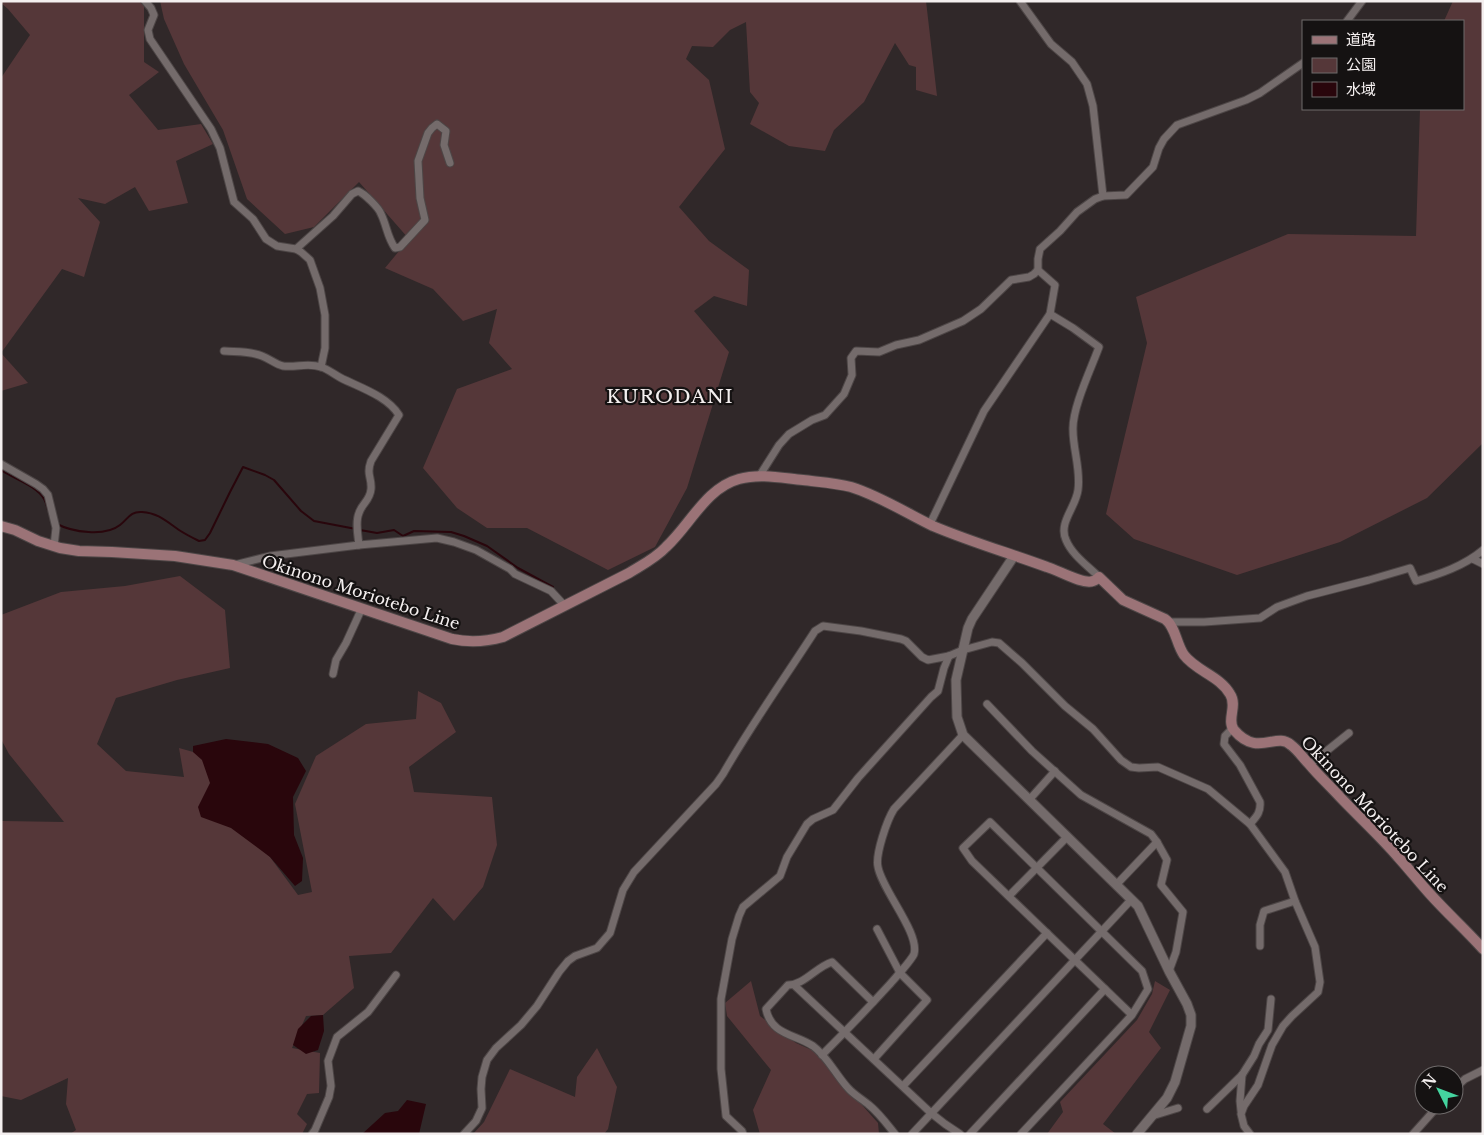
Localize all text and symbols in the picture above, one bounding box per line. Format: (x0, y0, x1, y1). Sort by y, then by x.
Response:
legend (1302, 20, 1464, 110)
text: 道路 (1346, 30, 1376, 49)
text: 公園 (1346, 55, 1376, 74)
text: 水域 (1346, 80, 1376, 99)
district label: KURODANI (606, 385, 734, 408)
street label: Okinono Moriotebo Line (260, 551, 462, 633)
street label: Okinono Moriotebo Line (1297, 732, 1453, 896)
north arrow (1414, 1065, 1464, 1115)
text: N (1418, 1070, 1440, 1092)

